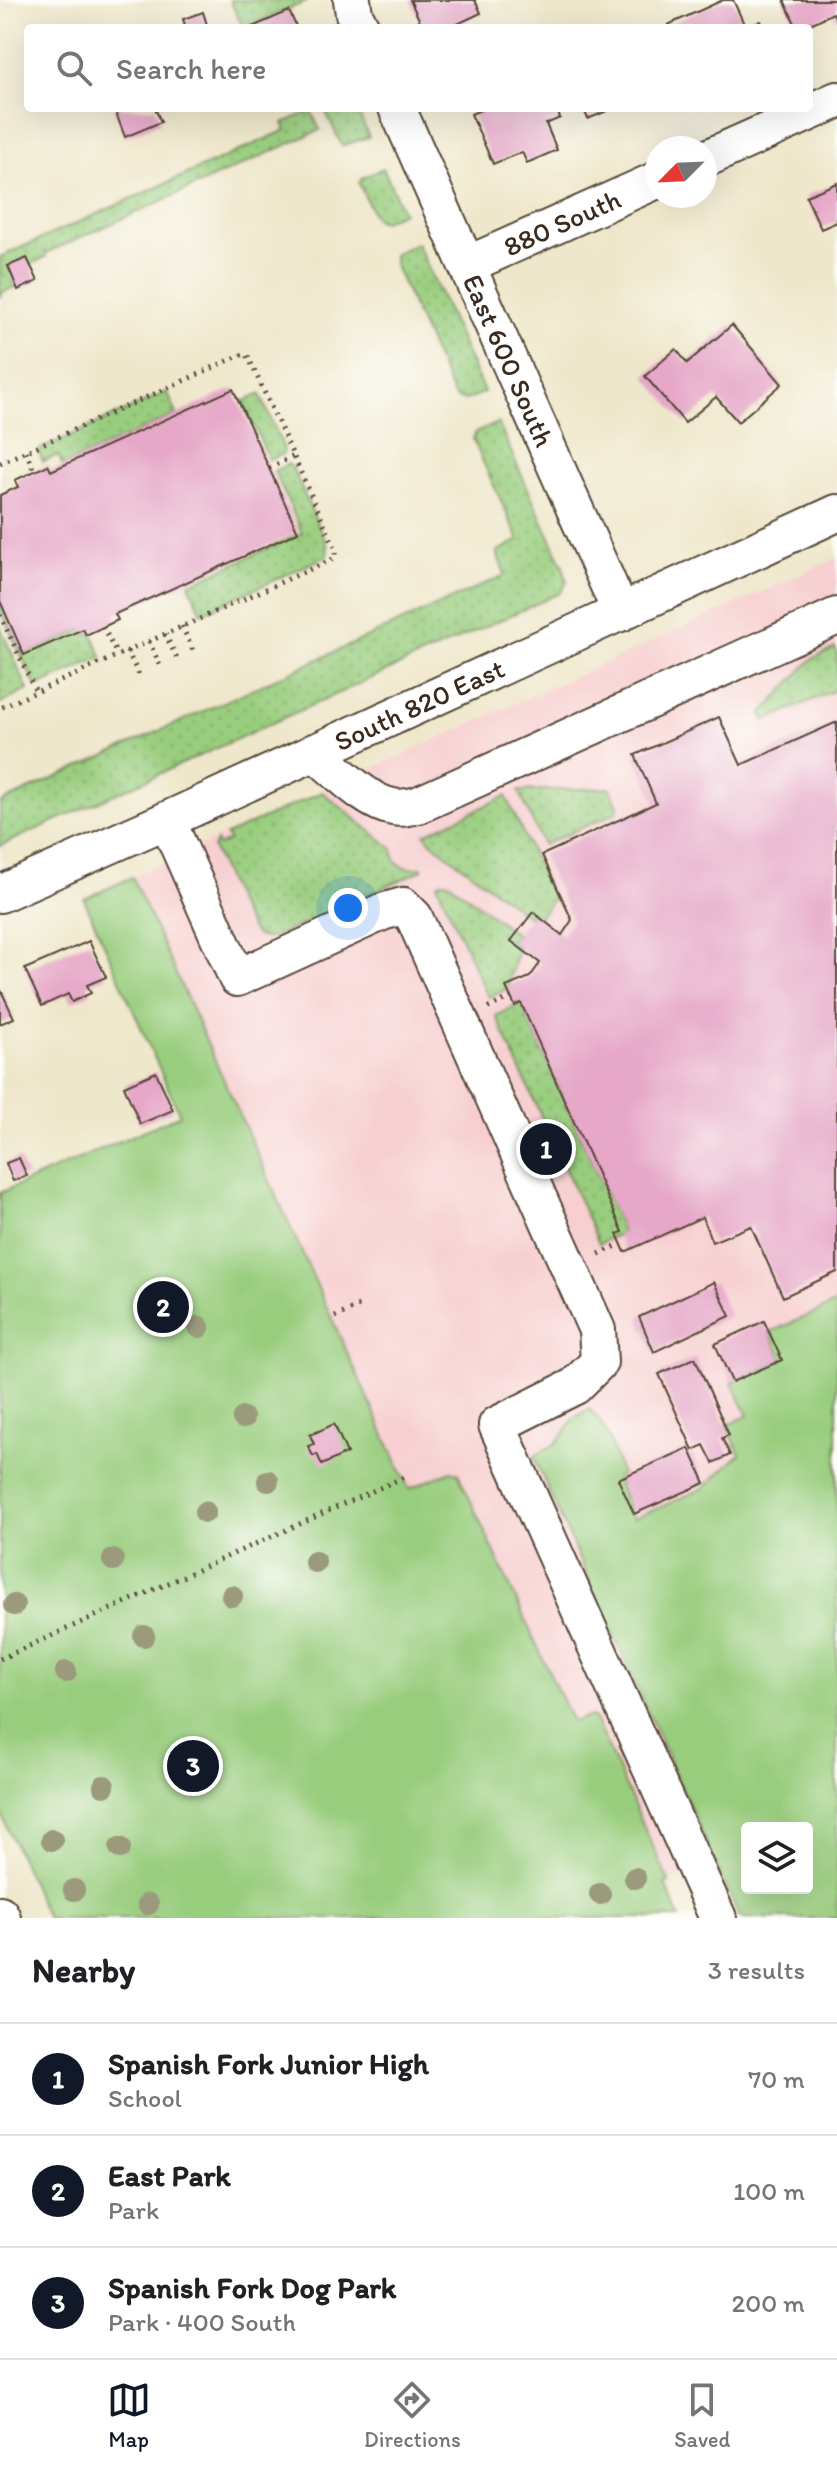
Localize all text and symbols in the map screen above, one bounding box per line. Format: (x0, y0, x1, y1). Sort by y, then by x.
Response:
search box (24, 24, 813, 112)
icon: search (52, 46, 96, 90)
text: Search here (116, 50, 266, 87)
north arrow (645, 136, 717, 208)
street label: 880 South (498, 182, 626, 263)
street label: East 600 South (456, 269, 562, 452)
street label: South 820 East (329, 651, 509, 758)
your location (328, 888, 368, 928)
pin: 1 (520, 1119, 572, 1179)
pin: 2 (137, 1277, 189, 1337)
pin: 3 (167, 1736, 219, 1796)
map controls (741, 1822, 813, 1894)
button: layers (741, 1822, 813, 1894)
text: Nearby (32, 1950, 135, 1991)
text: 3 results (708, 1954, 805, 1986)
text: Spanish Fork Junior High (108, 2045, 429, 2082)
text: 1 (52, 2063, 64, 2095)
text: 70 m (748, 2063, 805, 2095)
text: School (108, 2082, 182, 2114)
text: East Park (108, 2157, 231, 2194)
text: 2 (51, 2175, 65, 2207)
text: 100 m (733, 2175, 805, 2207)
text: Park (108, 2194, 159, 2226)
text: Spanish Fork Dog Park (108, 2269, 396, 2306)
text: 3 (51, 2287, 65, 2319)
text: 200 m (732, 2287, 805, 2319)
text: Park · 400 South (108, 2306, 296, 2338)
tab: Map (107, 2378, 151, 2453)
tab: Directions (364, 2378, 461, 2453)
tab: Saved (674, 2378, 730, 2453)

